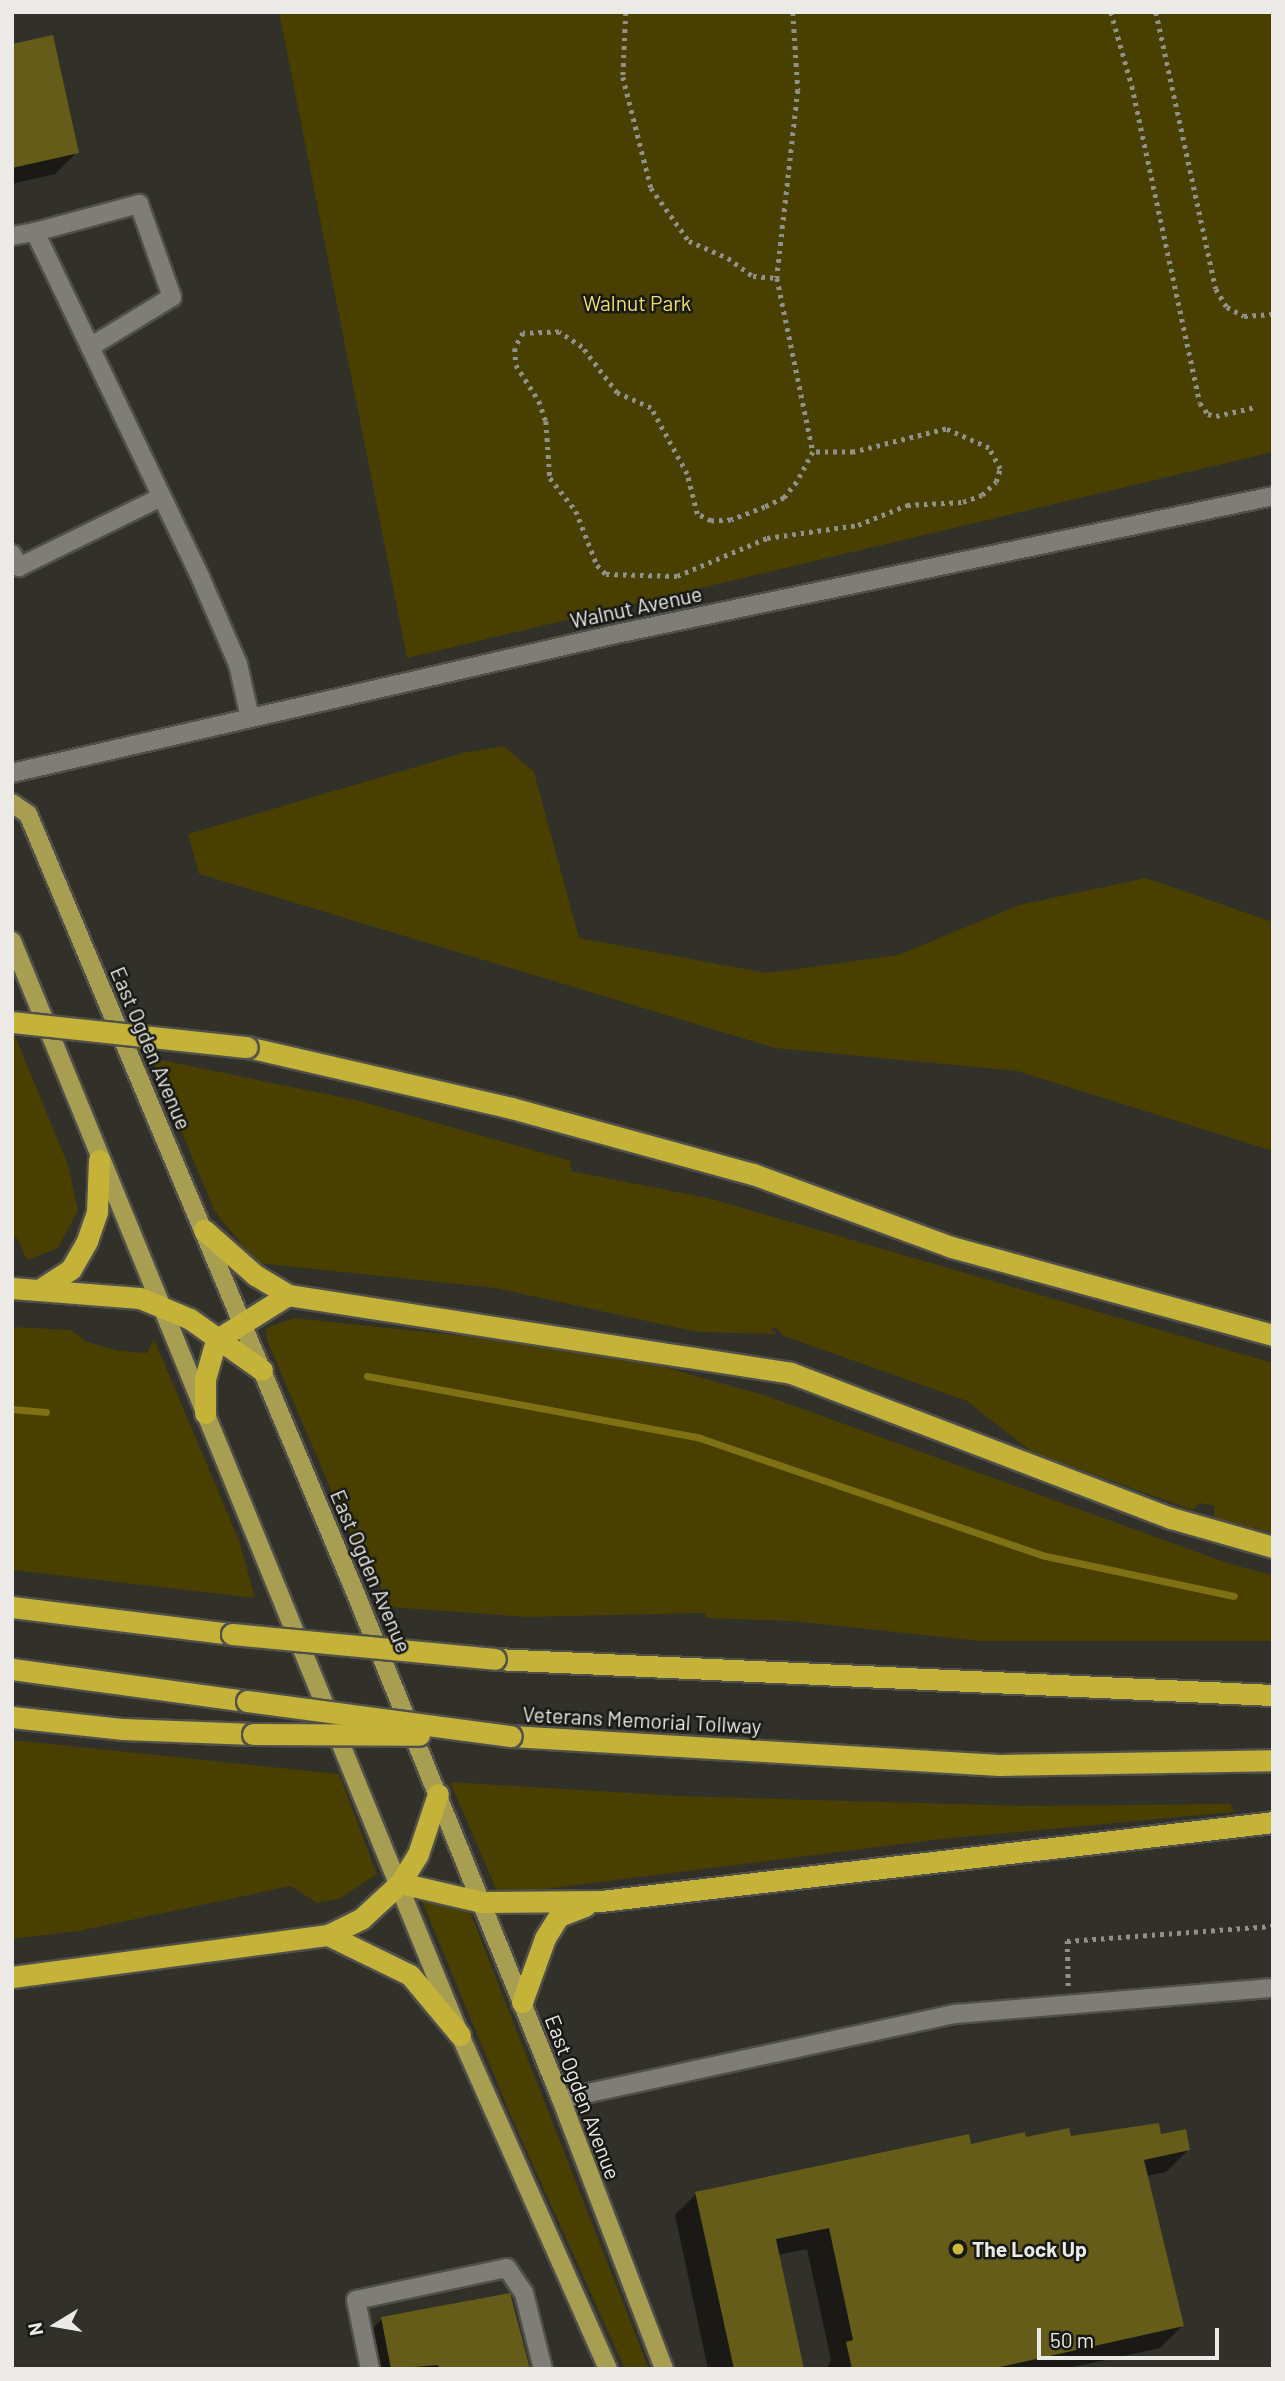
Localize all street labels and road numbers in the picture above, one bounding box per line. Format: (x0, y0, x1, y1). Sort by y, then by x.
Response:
street label: Walnut Avenue (568, 581, 704, 633)
street label: East Ogden Avenue (105, 963, 197, 1133)
street label: East Ogden Avenue (325, 1486, 417, 1656)
street label: Veterans Memorial Tollway (522, 1701, 762, 1739)
street label: East Ogden Avenue (540, 2011, 626, 2183)

